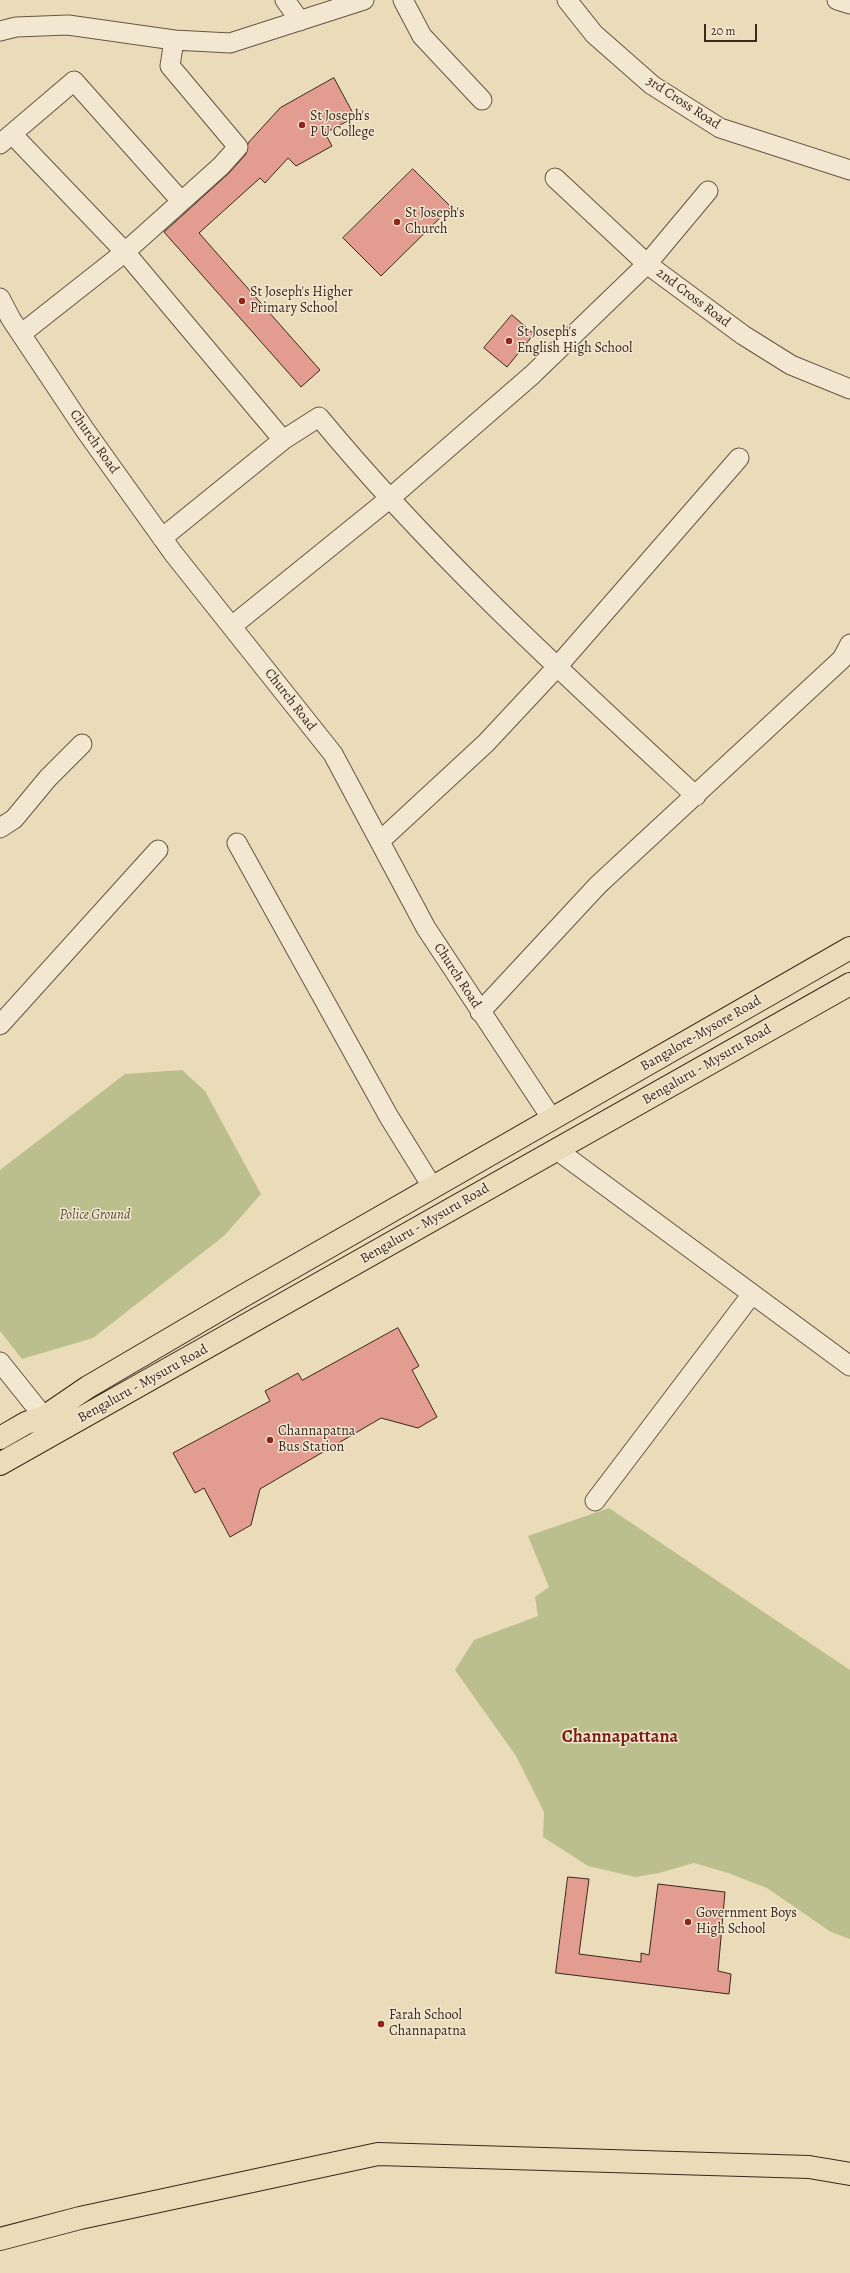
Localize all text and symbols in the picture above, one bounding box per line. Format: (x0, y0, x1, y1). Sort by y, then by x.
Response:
scale bar (706, 16, 759, 42)
text: 20 m (711, 23, 735, 39)
street label: 3rd Cross Road (643, 73, 723, 133)
place label: St Joseph's P U College (310, 109, 374, 142)
marker: St Joseph's P U College (297, 120, 307, 130)
place label: St Joseph's Church (405, 206, 465, 238)
marker: St Joseph's Church (392, 217, 402, 227)
street label: 2nd Cross Road (653, 265, 733, 331)
place label: St Joseph's Higher Primary School (250, 285, 353, 318)
marker: St Joseph's Higher Primary School (237, 296, 247, 306)
place label: St Joseph's English High School (517, 325, 632, 358)
marker: St Joseph's English High School (504, 336, 514, 346)
street label: Church Road (66, 407, 122, 477)
street label: Church Road (260, 666, 320, 734)
street label: Church Road (430, 940, 484, 1012)
street label: Bangalore-Mysore Road (638, 993, 764, 1075)
street label: Bengaluru - Mysuru Road (639, 1021, 775, 1109)
street label: Bengaluru - Mysuru Road (357, 1180, 493, 1268)
park label: Police Ground (60, 1208, 130, 1224)
street label: Bengaluru - Mysuru Road (75, 1341, 211, 1427)
place label: Channapatna Bus Station (278, 1424, 355, 1456)
marker: Channapatna Bus Station (265, 1435, 275, 1445)
district label: Channapattana (562, 1727, 678, 1749)
place label: Government Boys High School (696, 1906, 797, 1938)
marker: Government Boys High School (683, 1917, 693, 1927)
place label: Farah School Channapatna (389, 2008, 466, 2040)
marker: Farah School Channapatna (376, 2019, 386, 2029)

